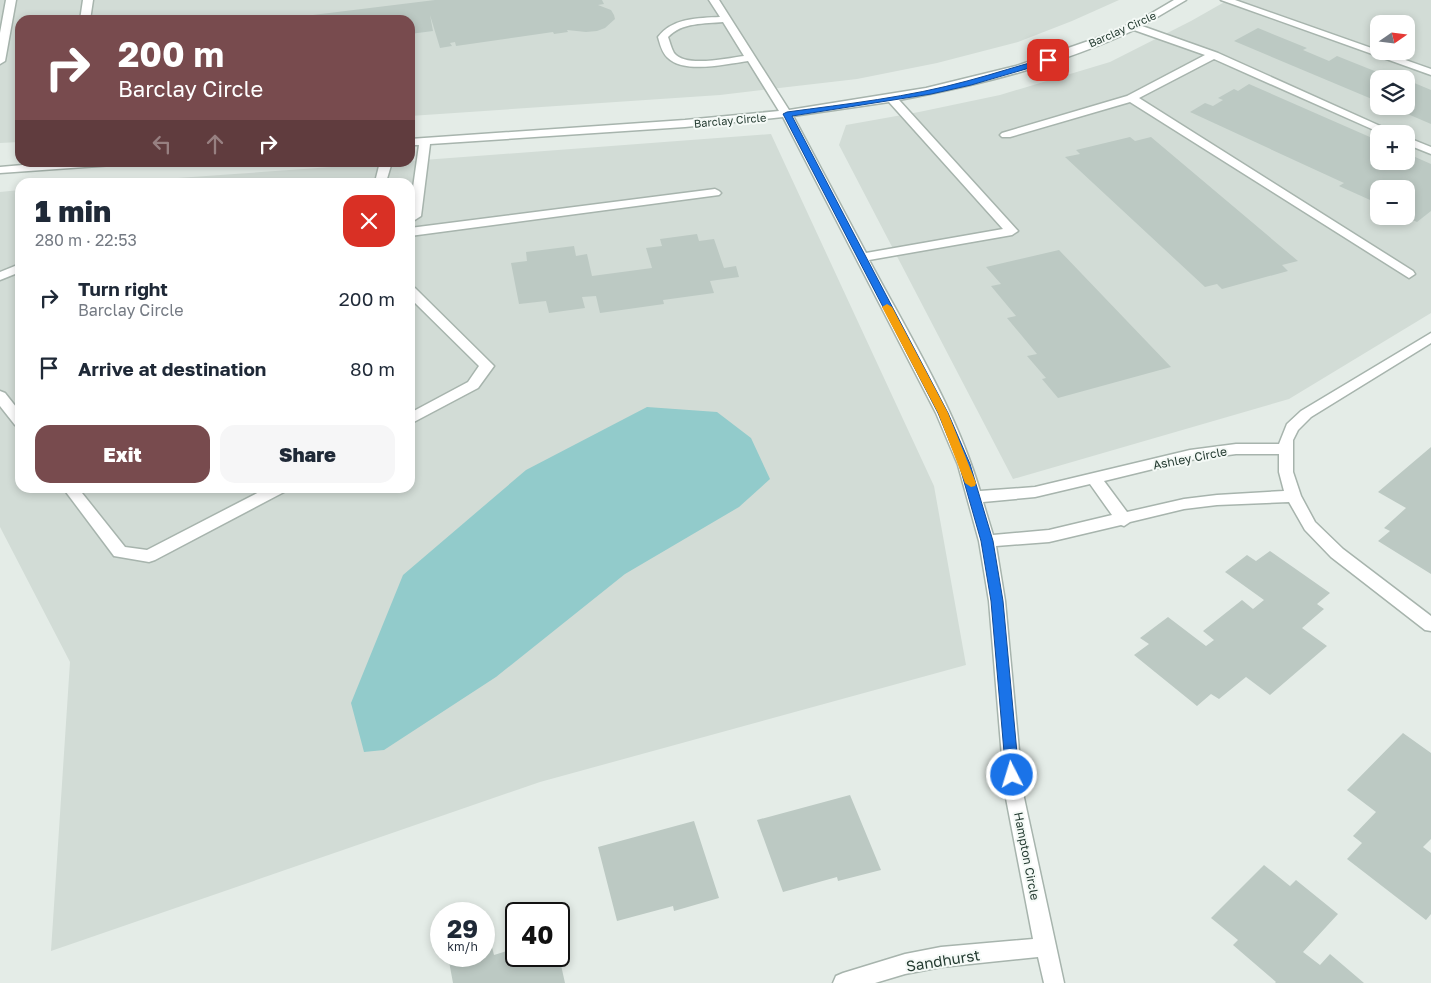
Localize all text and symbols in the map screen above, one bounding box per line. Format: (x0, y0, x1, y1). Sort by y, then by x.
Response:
street label: Barclay Circle (1086, 8, 1158, 50)
north arrow (1370, 15, 1415, 60)
map controls (1370, 15, 1415, 225)
text: 200 m (118, 33, 224, 75)
icon: right (35, 35, 100, 100)
pin (1027, 39, 1069, 81)
icon: arrive (1034, 46, 1062, 74)
button: layers (1370, 70, 1415, 115)
text: Barclay Circle (118, 75, 263, 102)
street label: Barclay Circle (693, 110, 767, 130)
button: + (1370, 125, 1415, 170)
icon: left (148, 130, 176, 158)
icon: ahead (201, 130, 229, 158)
icon: right (254, 130, 282, 158)
button: − (1370, 180, 1415, 225)
text: 1 min (35, 193, 111, 229)
button: close (343, 195, 395, 247)
text: 280 m · 22:53 (35, 230, 137, 250)
text: Turn right (78, 277, 168, 300)
icon: right (35, 284, 63, 312)
text: 200 m (339, 287, 395, 310)
text: Barclay Circle (78, 300, 184, 320)
icon: arrive (35, 354, 63, 382)
text: Arrive at destination (78, 357, 266, 380)
text: 80 m (350, 357, 395, 380)
button: Exit (35, 425, 210, 483)
button: Share (220, 425, 395, 483)
street label: Ashley Circle (1152, 443, 1228, 473)
position arrow (985, 748, 1037, 800)
street label: Hampton Circle (1011, 811, 1043, 901)
speed limit sign: 40 (505, 902, 570, 967)
text: 29 (447, 913, 478, 944)
text: km/h (447, 939, 478, 954)
street label: Sandhurst (905, 945, 981, 975)

